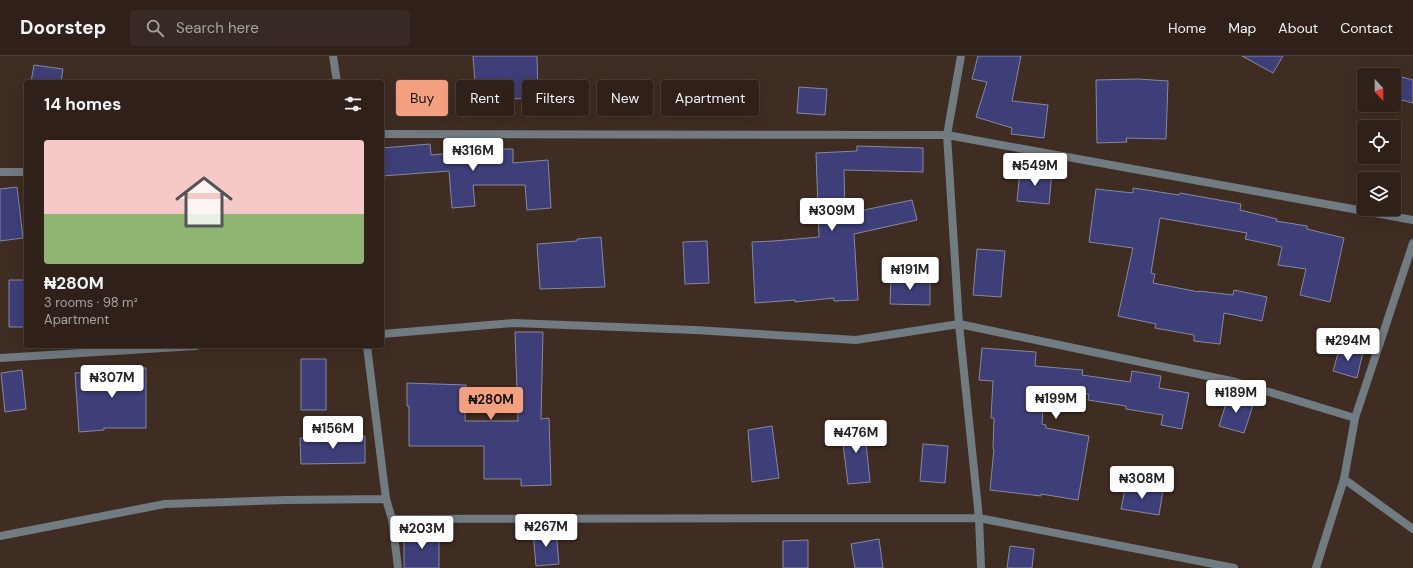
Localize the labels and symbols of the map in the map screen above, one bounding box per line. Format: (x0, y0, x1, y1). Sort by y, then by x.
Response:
north arrow (1357, 68, 1401, 112)
pin: ₦316M (445, 138, 501, 172)
pin: ₦549M (1007, 153, 1063, 187)
pin: ₦309M (804, 198, 860, 232)
pin: ₦191M (882, 257, 938, 291)
pin: ₦294M (1320, 328, 1376, 362)
pin: ₦307M (84, 365, 140, 399)
pin: ₦189M (1208, 380, 1264, 414)
pin: ₦199M (1028, 386, 1084, 420)
pin: ₦280M (463, 387, 519, 421)
pin: ₦156M (305, 416, 361, 450)
pin: ₦476M (828, 420, 884, 454)
pin: ₦308M (1114, 466, 1170, 500)
pin: ₦267M (518, 514, 574, 548)
pin: ₦203M (394, 516, 450, 550)

